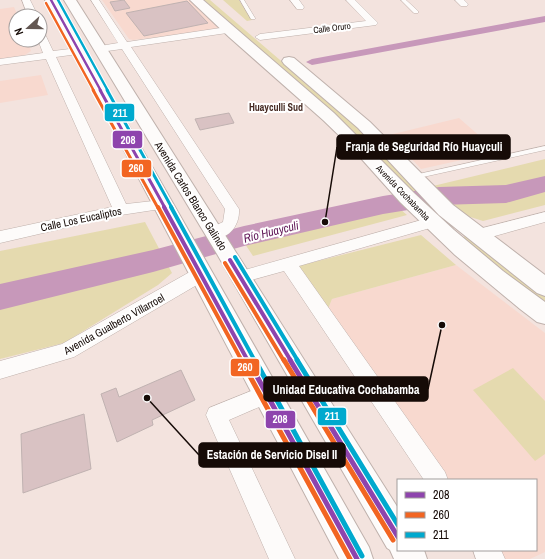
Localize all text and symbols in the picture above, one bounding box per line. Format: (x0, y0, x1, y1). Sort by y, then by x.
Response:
north arrow (8, 8, 48, 48)
street label: Calle Oruro (313, 20, 351, 36)
text: N (11, 26, 26, 37)
district label: Huayculli Sud (249, 101, 303, 114)
line badge: 211 (104, 103, 135, 122)
text: 211 (113, 106, 127, 120)
line badge: 208 (112, 130, 143, 149)
text: 208 (120, 133, 136, 147)
callout: Franja de Seguridad Río Huayculi (337, 135, 510, 159)
street label: Avenida Carlos Blanco Galindo (151, 138, 230, 253)
text: Franja de Seguridad Río Huayculi (346, 139, 503, 155)
line badge: 260 (121, 159, 152, 178)
text: 260 (128, 161, 144, 175)
street label: Avenida Cochabamba (373, 162, 433, 223)
street label: Calle Los Eucaliptos (39, 204, 123, 234)
water label: Río Huayculi (242, 217, 301, 247)
street label: Avenida Gualberto Villarroel (60, 290, 167, 358)
line badge: 260 (230, 358, 260, 377)
text: 260 (237, 360, 253, 374)
callout: Unidad Educativa Cochabamba (264, 377, 428, 401)
text: Unidad Educativa Cochabamba (272, 382, 420, 398)
line badge: 211 (317, 407, 347, 426)
text: 211 (325, 409, 339, 423)
line badge: 208 (265, 410, 296, 429)
text: 208 (272, 412, 288, 426)
callout: Estación de Servicio Disel II (199, 443, 345, 467)
text: Estación de Servicio Disel II (207, 447, 338, 463)
legend (397, 479, 537, 551)
text: 208 (433, 487, 449, 503)
text: 260 (433, 507, 449, 523)
text: 211 (433, 527, 449, 543)

